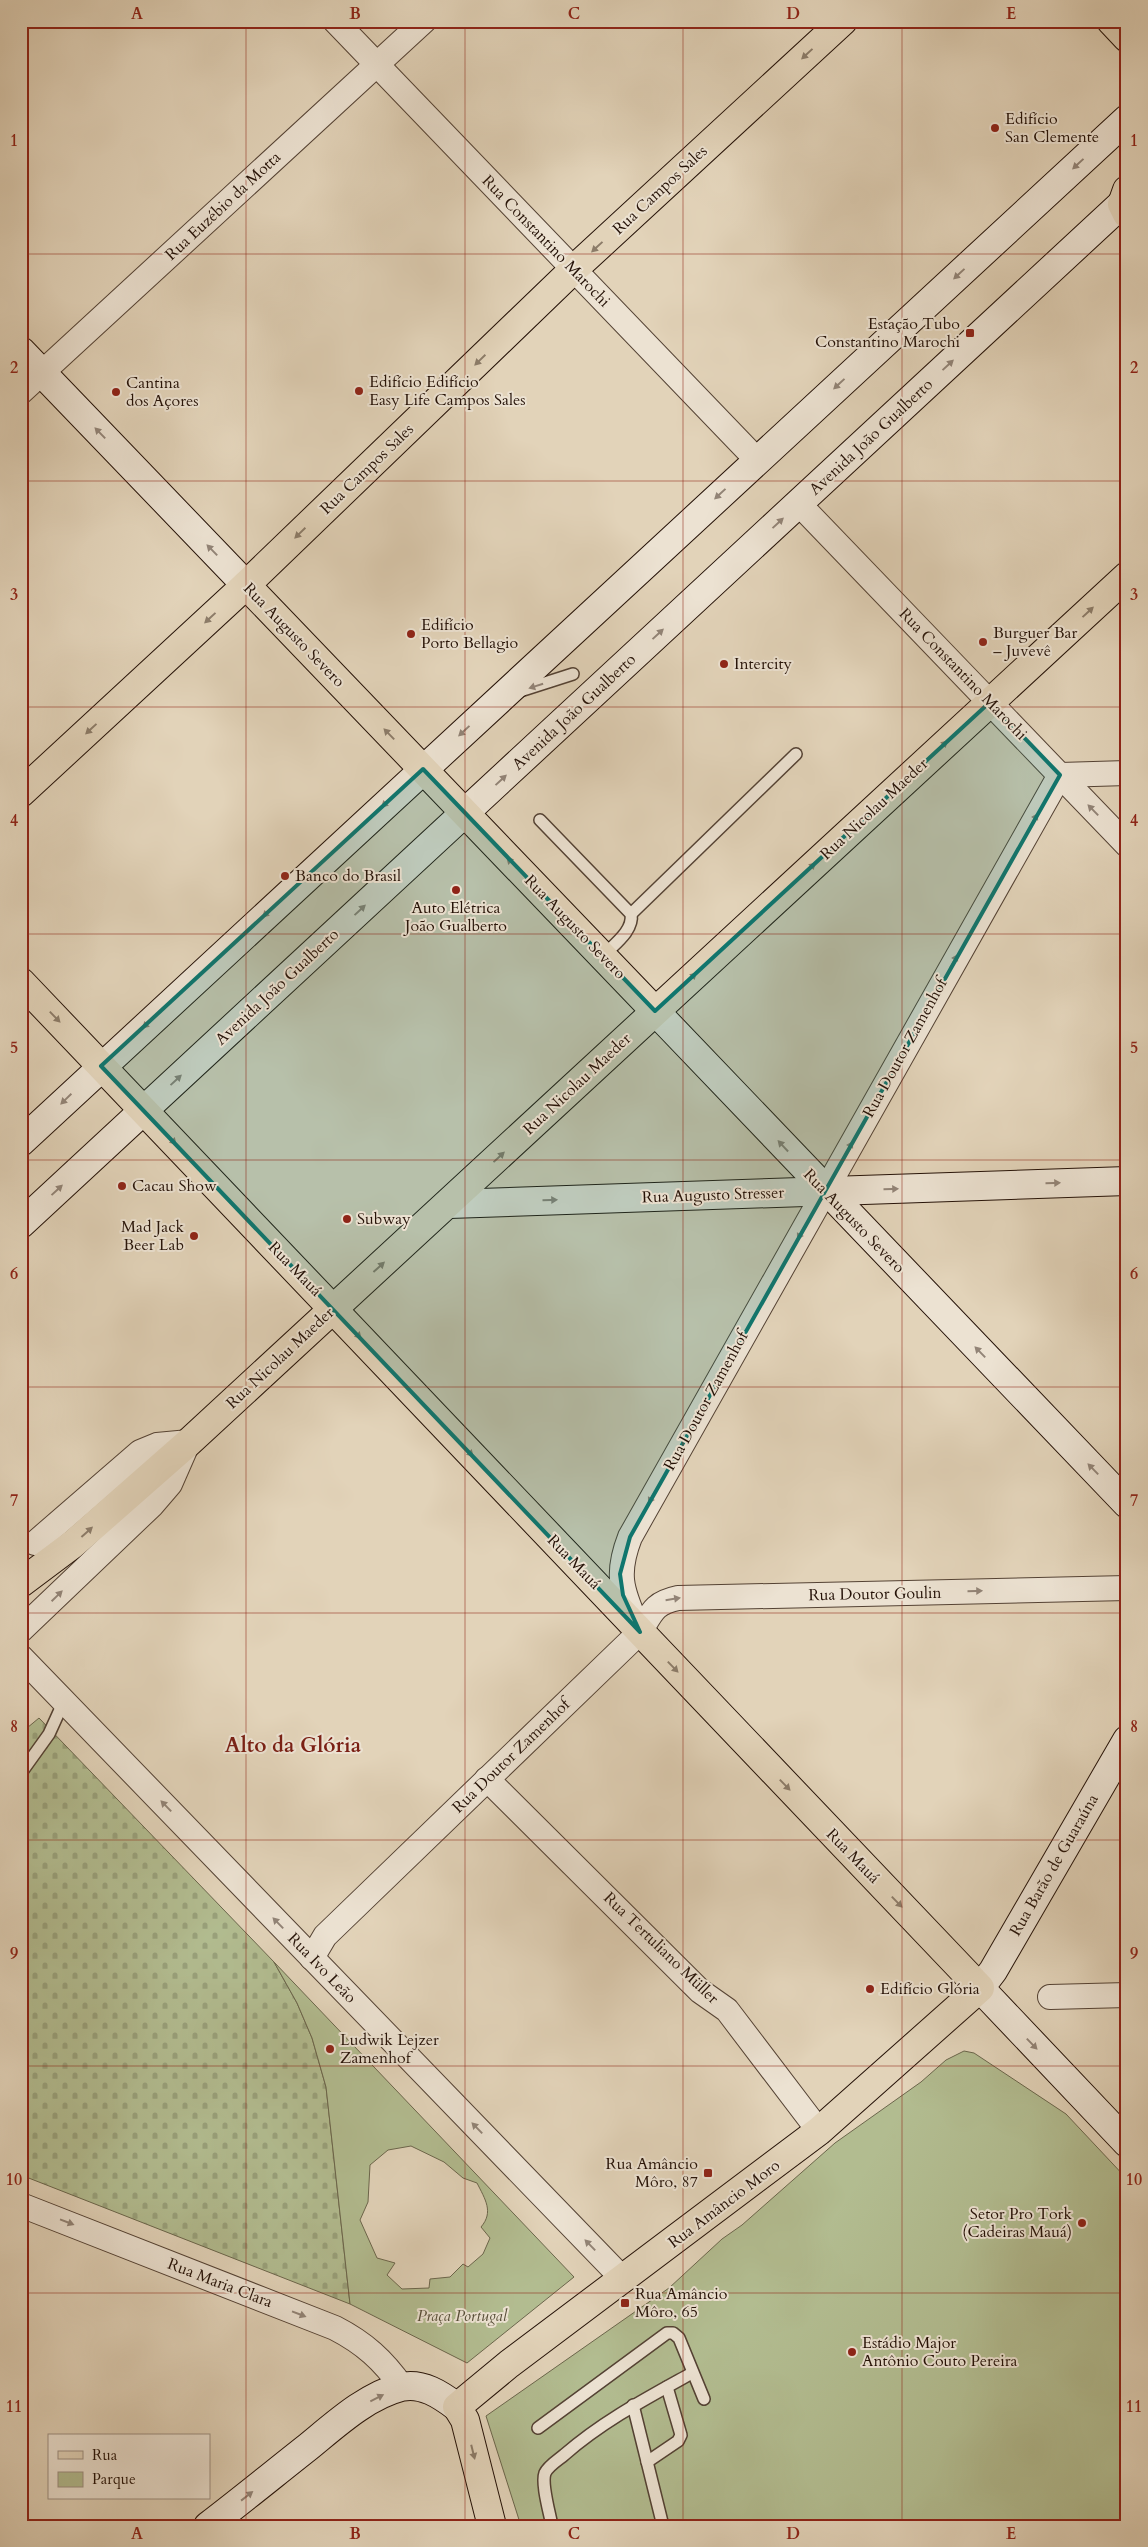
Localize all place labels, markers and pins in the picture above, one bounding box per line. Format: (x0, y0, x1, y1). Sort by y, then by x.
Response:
place label: Edifício San Clemente (1005, 108, 1099, 148)
marker: Edifício San Clemente (989, 122, 1001, 134)
place label: Estação Tubo Constantino Marochi (815, 313, 961, 353)
marker: Estação Tubo Constantino Marochi (964, 327, 976, 339)
place label: Edifício Edifício Easy Life Campos Sales (369, 371, 526, 411)
place label: Cantina dos Açores (126, 372, 199, 412)
marker: Edifício Edifício Easy Life Campos Sales (353, 385, 365, 397)
marker: Cantina dos Açores (110, 386, 122, 398)
place label: Edifício Porto Bellagio (421, 614, 519, 654)
place label: Burguer Bar – Juvevê (993, 622, 1077, 662)
marker: Edifício Porto Bellagio (405, 628, 417, 640)
marker: Burguer Bar – Juvevê (977, 636, 989, 648)
place label: Intercity (734, 653, 793, 675)
marker: Intercity (718, 658, 730, 670)
place label: Banco do Brasil (295, 865, 401, 887)
marker: Banco do Brasil (279, 870, 291, 882)
marker: Auto Elétrica João Gualberto (450, 884, 462, 896)
place label: Auto Elétrica João Gualberto (403, 897, 507, 937)
place label: Cacau Show (132, 1175, 217, 1197)
marker: Cacau Show (116, 1180, 128, 1192)
place label: Subway (357, 1208, 411, 1230)
marker: Subway (341, 1213, 353, 1225)
place label: Mad Jack Beer Lab (121, 1216, 184, 1256)
marker: Mad Jack Beer Lab (188, 1230, 200, 1242)
place label: Edifício Glória (880, 1978, 980, 2000)
marker: Edifício Glória (864, 1983, 876, 1995)
place label: Ludwik Lejzer Zamenhof (340, 2029, 439, 2069)
marker: Ludwik Lejzer Zamenhof (324, 2043, 336, 2055)
place label: Rua Amâncio Môro, 87 (606, 2153, 698, 2193)
marker: Rua Amâncio Môro, 87 (702, 2167, 714, 2179)
place label: Setor Pro Tork (Cadeiras Mauá) (962, 2203, 1072, 2243)
marker: Setor Pro Tork (Cadeiras Mauá) (1076, 2217, 1088, 2229)
place label: Rua Amâncio Môro, 65 (635, 2283, 728, 2323)
marker: Rua Amâncio Môro, 65 (619, 2297, 631, 2309)
place label: Estádio Major Antônio Couto Pereira (862, 2332, 1018, 2372)
marker: Estádio Major Antônio Couto Pereira (846, 2346, 858, 2358)

